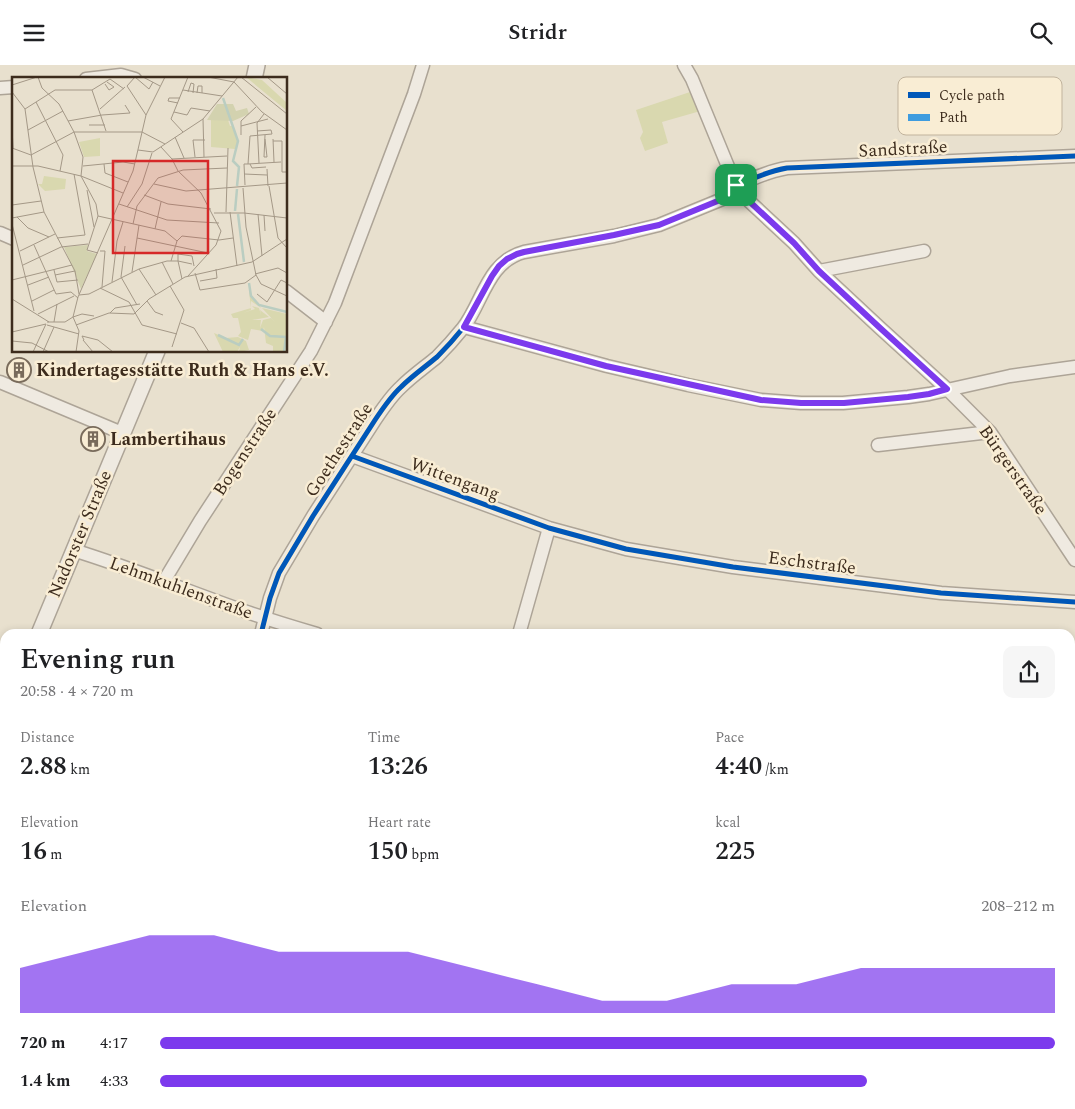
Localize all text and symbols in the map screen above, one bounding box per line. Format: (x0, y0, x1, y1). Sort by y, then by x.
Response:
text: Stridr (508, 16, 567, 49)
icon: menu (20, 19, 48, 47)
icon: search (1027, 19, 1055, 47)
inset map (12, 77, 288, 353)
legend (898, 77, 1062, 135)
text: Cycle path (939, 85, 1005, 106)
text: Path (939, 107, 968, 128)
street label: Sandstraße (858, 133, 948, 165)
pin (715, 164, 757, 206)
icon: arrive (722, 171, 750, 199)
building icon: Kindertagesstätte Ruth & Hans e.V. (6, 357, 32, 383)
place label: Kindertagesstätte Ruth & Hans e.V. (36, 357, 329, 384)
street label: Goethestraße (298, 397, 380, 503)
street label: Bogenstraße (206, 403, 284, 501)
street label: Bürgerstraße (972, 419, 1054, 521)
building icon: Lambertihaus (80, 426, 106, 452)
place label: Lambertihaus (110, 426, 226, 453)
street label: Wittengang (406, 450, 504, 508)
street label: Nadorster Straße (41, 466, 119, 602)
street label: Eschstraße (766, 544, 858, 582)
street label: Lehmkuhlenstraße (106, 550, 256, 626)
text: Evening run (20, 638, 175, 681)
button: share (1003, 646, 1055, 698)
text: 20:58 · 4 × 720 m (20, 679, 134, 703)
text: Distance (20, 727, 75, 748)
text: Time (368, 727, 400, 748)
text: Pace (715, 727, 744, 748)
text: 2.88 (20, 748, 67, 786)
text: 13:26 (368, 748, 428, 786)
text: 4:40 (715, 748, 762, 786)
text: km (67, 759, 90, 780)
text: /km (762, 759, 789, 780)
text: Elevation (20, 812, 79, 833)
text: Heart rate (368, 812, 431, 833)
text: kcal (715, 812, 740, 833)
text: 16 (20, 833, 47, 871)
text: 150 (368, 833, 408, 871)
text: 225 (715, 833, 756, 871)
text: m (47, 844, 62, 865)
text: bpm (408, 844, 439, 865)
text: Elevation (20, 894, 87, 918)
text: 208–212 m (981, 894, 1055, 918)
text: 720 m (20, 1031, 65, 1055)
text: 4:17 (100, 1031, 128, 1055)
text: 1.4 km (20, 1069, 70, 1093)
text: 4:33 (100, 1069, 128, 1093)

